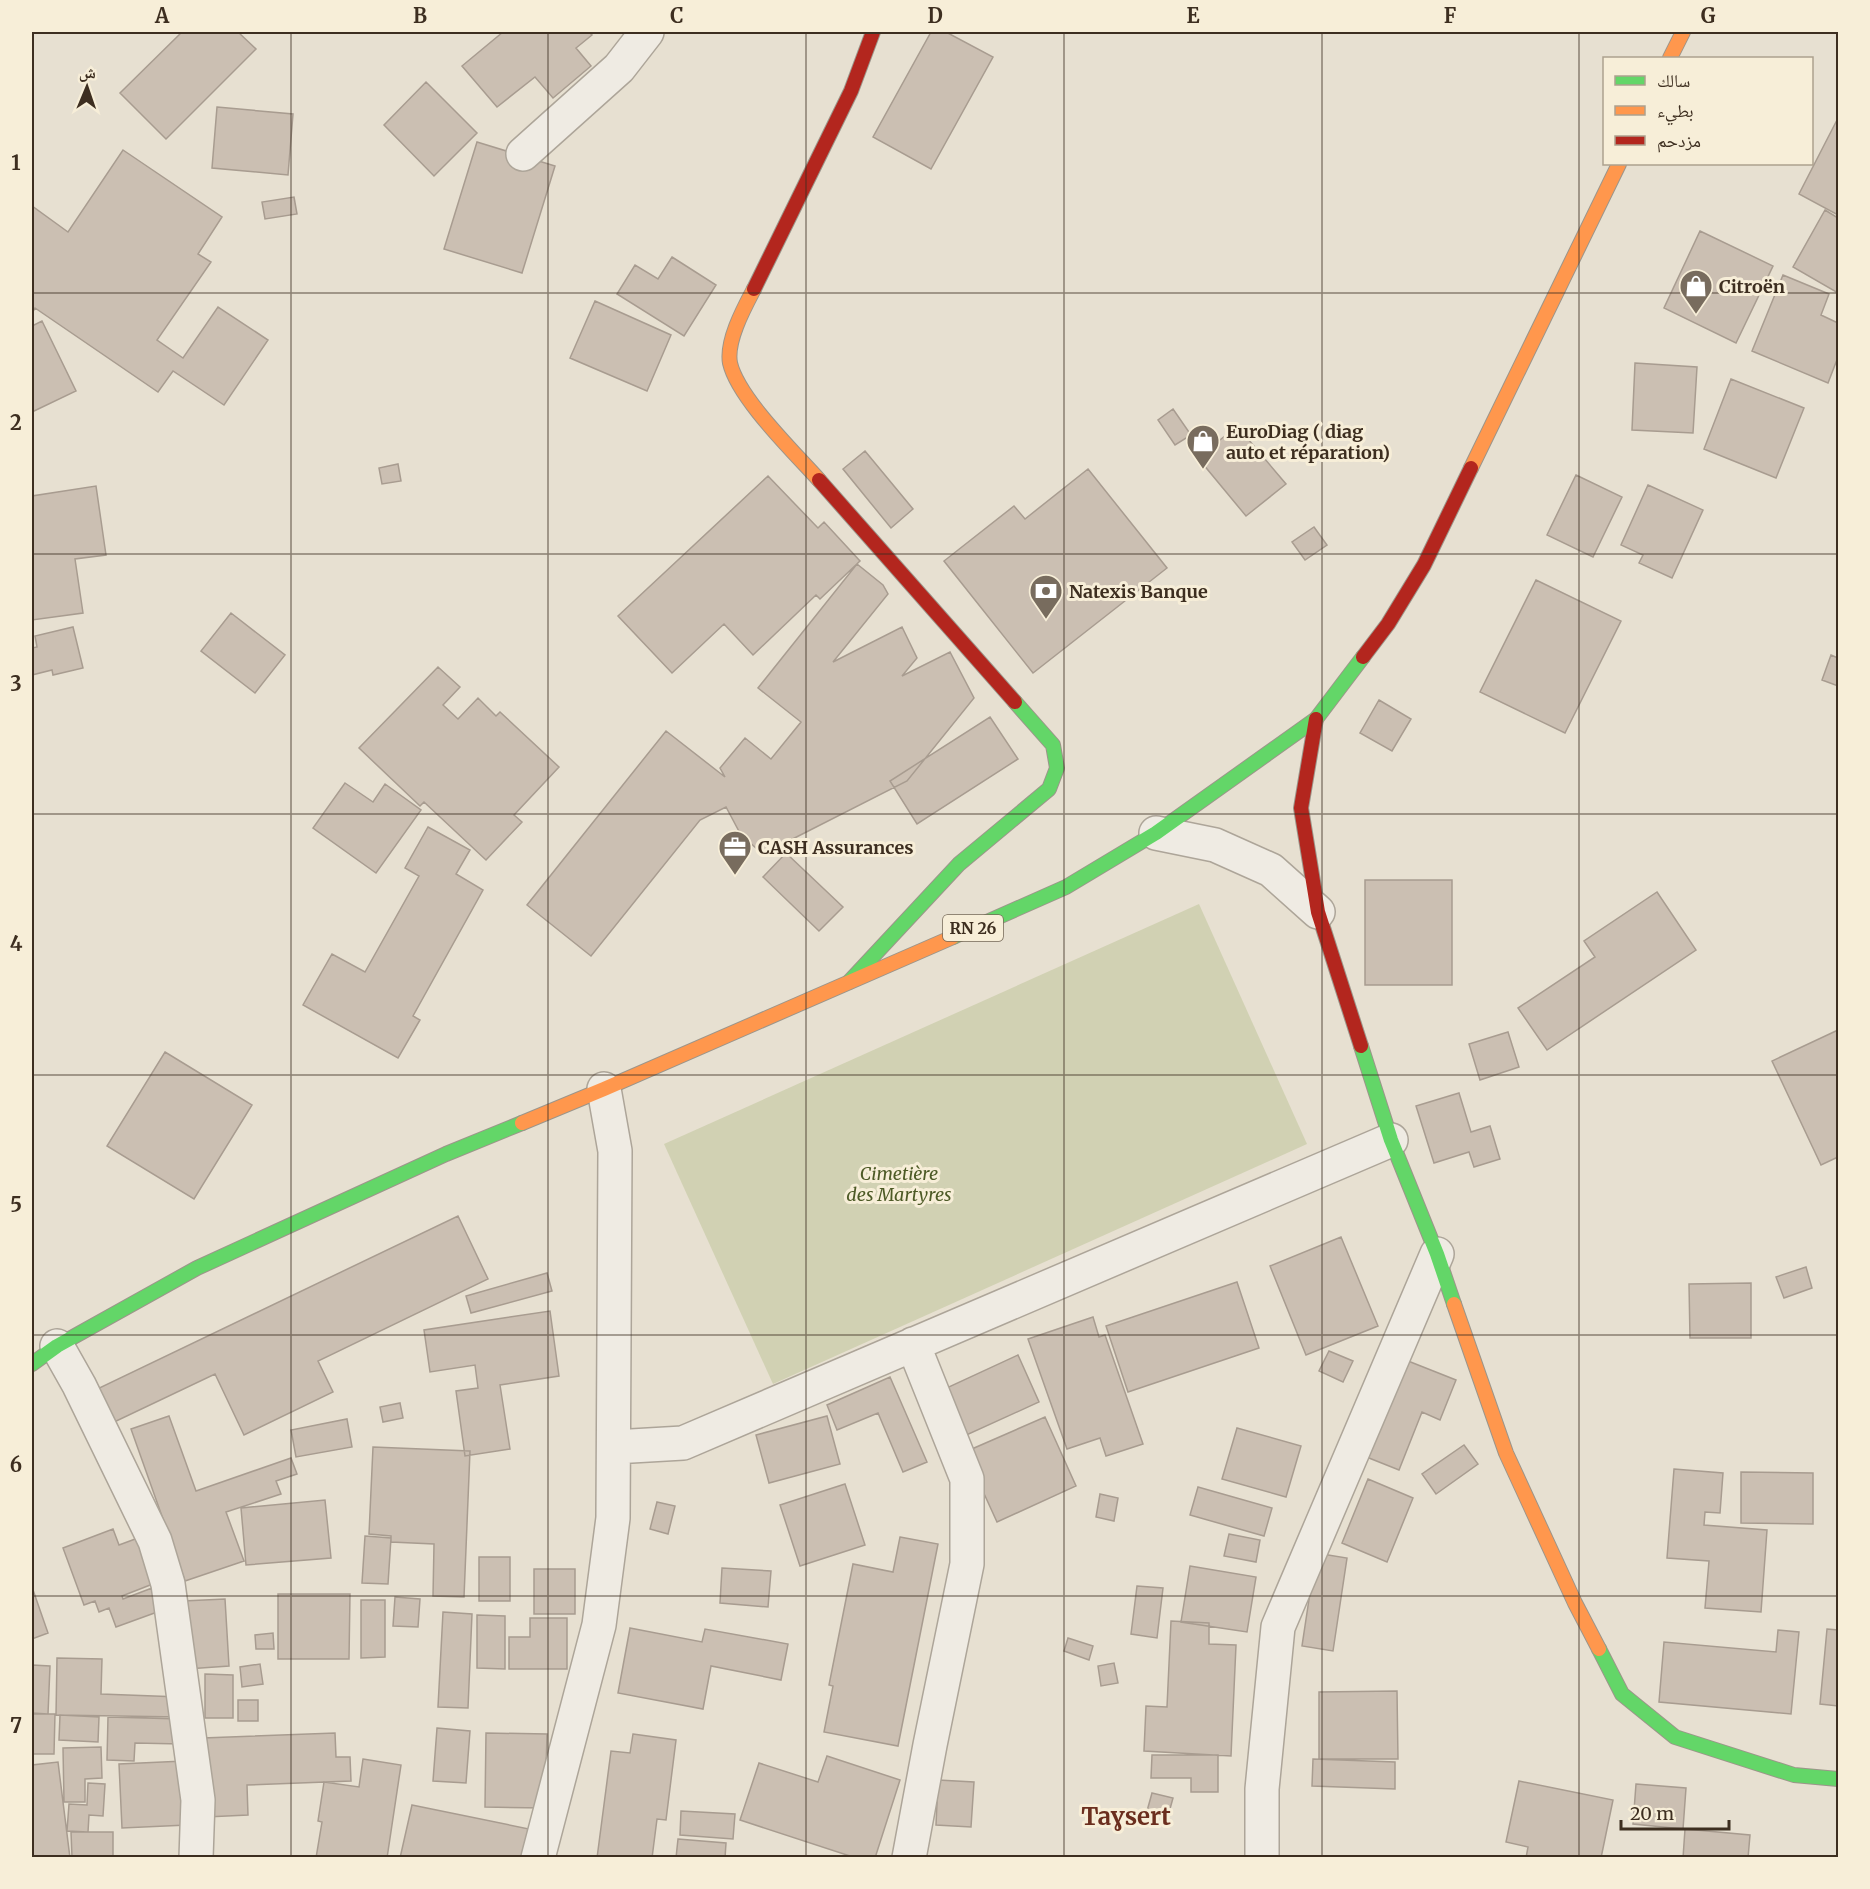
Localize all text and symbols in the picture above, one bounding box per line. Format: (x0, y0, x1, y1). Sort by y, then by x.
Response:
text: A (154, 3, 170, 28)
text: B (413, 3, 427, 28)
text: C (670, 3, 684, 28)
text: D (927, 3, 943, 28)
text: E (1186, 3, 1200, 28)
text: F (1444, 3, 1457, 28)
text: G (1701, 3, 1716, 28)
north arrow (57, 57, 117, 117)
legend (1603, 57, 1813, 165)
text: ش (79, 62, 96, 82)
text: سالك (1657, 69, 1690, 92)
text: بطيء (1657, 99, 1694, 126)
text: مزدحم (1657, 129, 1701, 153)
text: 1 (11, 150, 21, 175)
shop icon: Citroën (1678, 268, 1714, 315)
place label: Citroën (1719, 275, 1785, 298)
text: 2 (10, 410, 22, 435)
place label: EuroDiag ( diag auto et réparation) (1226, 420, 1390, 464)
shop icon: EuroDiag ( diag auto et réparation) (1185, 423, 1221, 470)
bank icon: Natexis Banque (1028, 573, 1064, 620)
place label: Natexis Banque (1069, 580, 1208, 603)
text: 3 (10, 671, 22, 696)
office icon: CASH Assurances (717, 829, 753, 876)
place label: CASH Assurances (758, 836, 914, 859)
road number: RN 26 (943, 915, 1003, 941)
text: 4 (10, 931, 23, 956)
park label: Cimetière des Martyres (846, 1162, 952, 1206)
text: 5 (10, 1192, 22, 1217)
text: 6 (10, 1452, 22, 1477)
text: 7 (10, 1713, 22, 1738)
scale bar (1621, 1793, 1729, 1831)
district label: Taɣsert (1081, 1801, 1171, 1832)
text: 20 m (1630, 1802, 1674, 1825)

